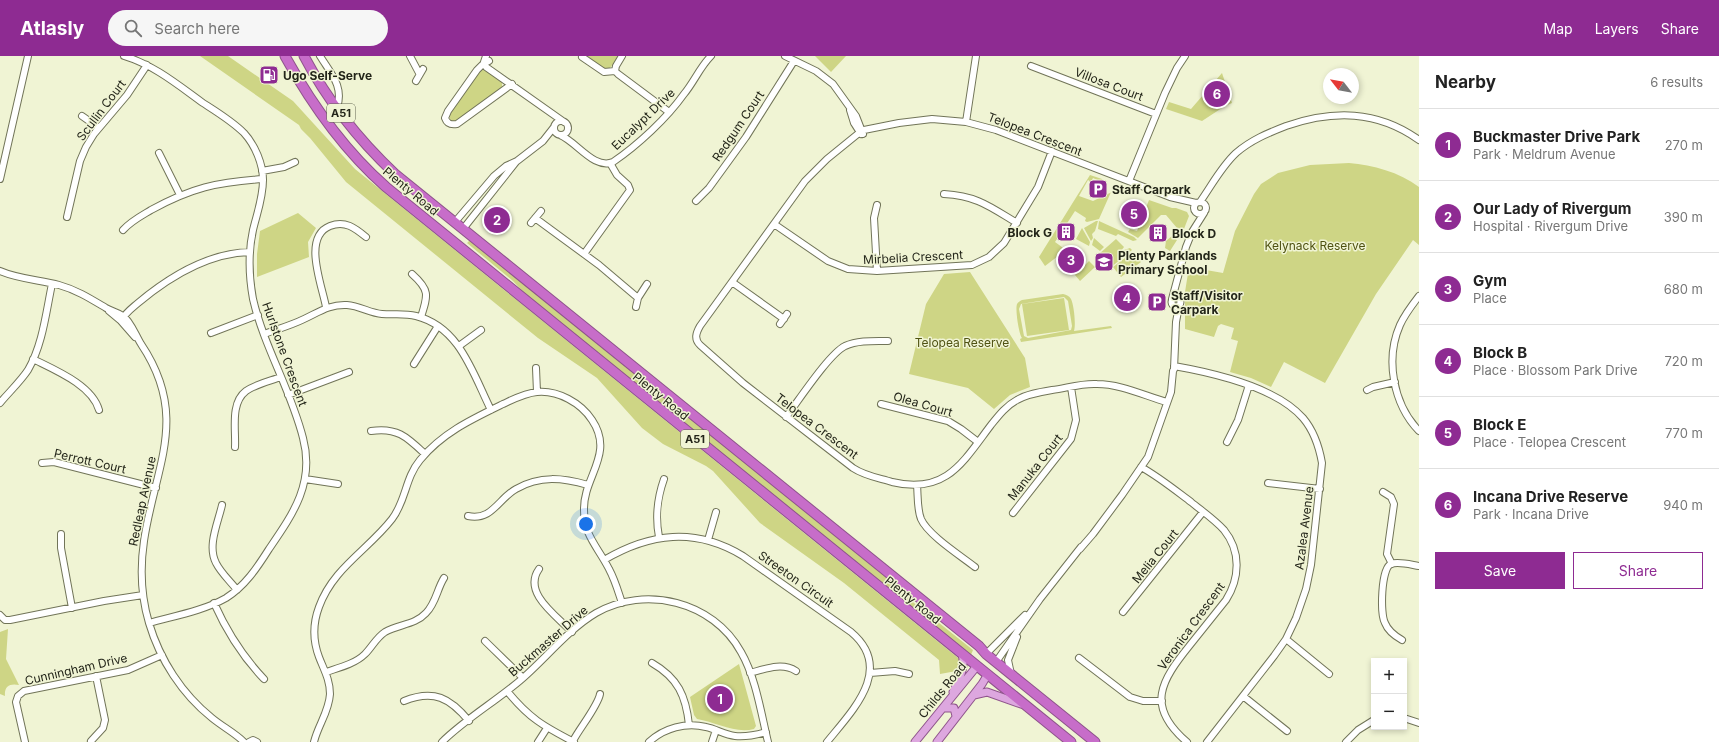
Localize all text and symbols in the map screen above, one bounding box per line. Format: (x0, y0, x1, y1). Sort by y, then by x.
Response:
search box (108, 10, 388, 46)
text: Atlasly (20, 17, 84, 40)
icon: search (122, 17, 144, 39)
text: Search here (154, 19, 240, 38)
text: Map (1544, 20, 1573, 37)
text: Layers (1595, 20, 1639, 37)
text: Share (1661, 20, 1699, 37)
fuel station icon: Ugo Self-Serve (258, 64, 280, 86)
street label: Villosa Court (1073, 64, 1146, 104)
place label: Ugo Self-Serve (283, 68, 372, 83)
north arrow (1323, 68, 1359, 104)
text: Nearby (1435, 72, 1496, 92)
text: 6 results (1650, 74, 1703, 90)
street label: Scullin Court (73, 76, 129, 143)
pin: 6 (1204, 79, 1230, 109)
street label: Eucalypt Drive (608, 85, 678, 153)
street label: Redgum Court (709, 88, 767, 164)
road number: A51 (327, 104, 355, 122)
street label: Telopea Crescent (986, 109, 1084, 159)
text: Buckmaster Drive Park (1473, 127, 1640, 146)
text: 1 (1445, 137, 1451, 153)
text: 270 m (1665, 137, 1703, 153)
text: Park · Meldrum Avenue (1473, 146, 1616, 162)
street label: Plenty Road (380, 163, 442, 219)
parking icon: Staff Carpark (1087, 178, 1109, 200)
place label: Staff Carpark (1112, 182, 1191, 197)
pin: 5 (1121, 199, 1147, 229)
text: Our Lady of Rivergum (1473, 199, 1631, 218)
pin: 2 (484, 205, 510, 235)
text: 2 (1444, 209, 1452, 225)
text: 390 m (1664, 209, 1703, 225)
text: Hospital · Rivergum Drive (1473, 218, 1628, 234)
building icon: Block G (1055, 221, 1077, 243)
building icon: Block D (1147, 222, 1169, 244)
place label: Block G (1008, 225, 1052, 240)
place label: Block D (1172, 226, 1216, 241)
park label: Kelynack Reserve (1264, 238, 1366, 253)
pin: 3 (1058, 245, 1084, 275)
street label: Mirbelia Crescent (863, 247, 963, 267)
place label: Plenty Parklands Primary School (1118, 248, 1217, 277)
school or university icon: Plenty Parklands Primary School (1093, 251, 1115, 273)
text: Gym (1473, 271, 1507, 290)
text: 3 (1444, 281, 1452, 297)
text: 680 m (1664, 281, 1703, 297)
pin: 4 (1114, 283, 1140, 313)
place label: Staff/Visitor Carpark (1171, 288, 1243, 317)
text: Place (1473, 290, 1507, 306)
parking icon: Staff/Visitor Carpark (1146, 291, 1168, 313)
street label: Hurlstone Crescent (259, 300, 311, 408)
park label: Telopea Reserve (915, 335, 1009, 350)
text: Block B (1473, 343, 1527, 362)
text: 4 (1444, 353, 1452, 369)
text: 720 m (1664, 353, 1703, 369)
text: Place · Blossom Park Drive (1473, 362, 1638, 378)
street label: Plenty Road (630, 369, 692, 423)
street label: Olea Court (892, 388, 954, 420)
street label: Telopea Crescent (773, 390, 861, 462)
text: Block E (1473, 415, 1526, 434)
text: 5 (1444, 425, 1452, 441)
text: 770 m (1665, 425, 1703, 441)
road number: A51 (681, 430, 709, 448)
street label: Manuka Court (1004, 431, 1066, 503)
text: Place · Telopea Crescent (1473, 434, 1626, 450)
street label: Perrott Court (53, 445, 128, 477)
street label: Redleap Avenue (125, 455, 159, 547)
street label: Azalea Avenue (1291, 485, 1317, 571)
text: Incana Drive Reserve (1473, 487, 1628, 506)
text: 6 (1444, 497, 1452, 513)
text: 940 m (1663, 497, 1703, 513)
text: Park · Incana Drive (1473, 506, 1589, 522)
your location (576, 514, 596, 534)
street label: Melia Court (1129, 526, 1181, 586)
street label: Streeton Circuit (756, 548, 836, 610)
button: Save (1435, 552, 1565, 589)
button: Share (1573, 552, 1703, 589)
street label: Plenty Road (882, 573, 944, 627)
street label: Veronica Crescent (1154, 579, 1228, 673)
street label: Buckmaster Drive (505, 602, 591, 680)
street label: Cunningham Drive (23, 650, 129, 688)
map controls (1371, 658, 1407, 730)
button: + (1371, 658, 1407, 694)
street label: Childs Road (915, 659, 969, 721)
pin: 1 (707, 684, 733, 714)
button: − (1371, 694, 1407, 730)

